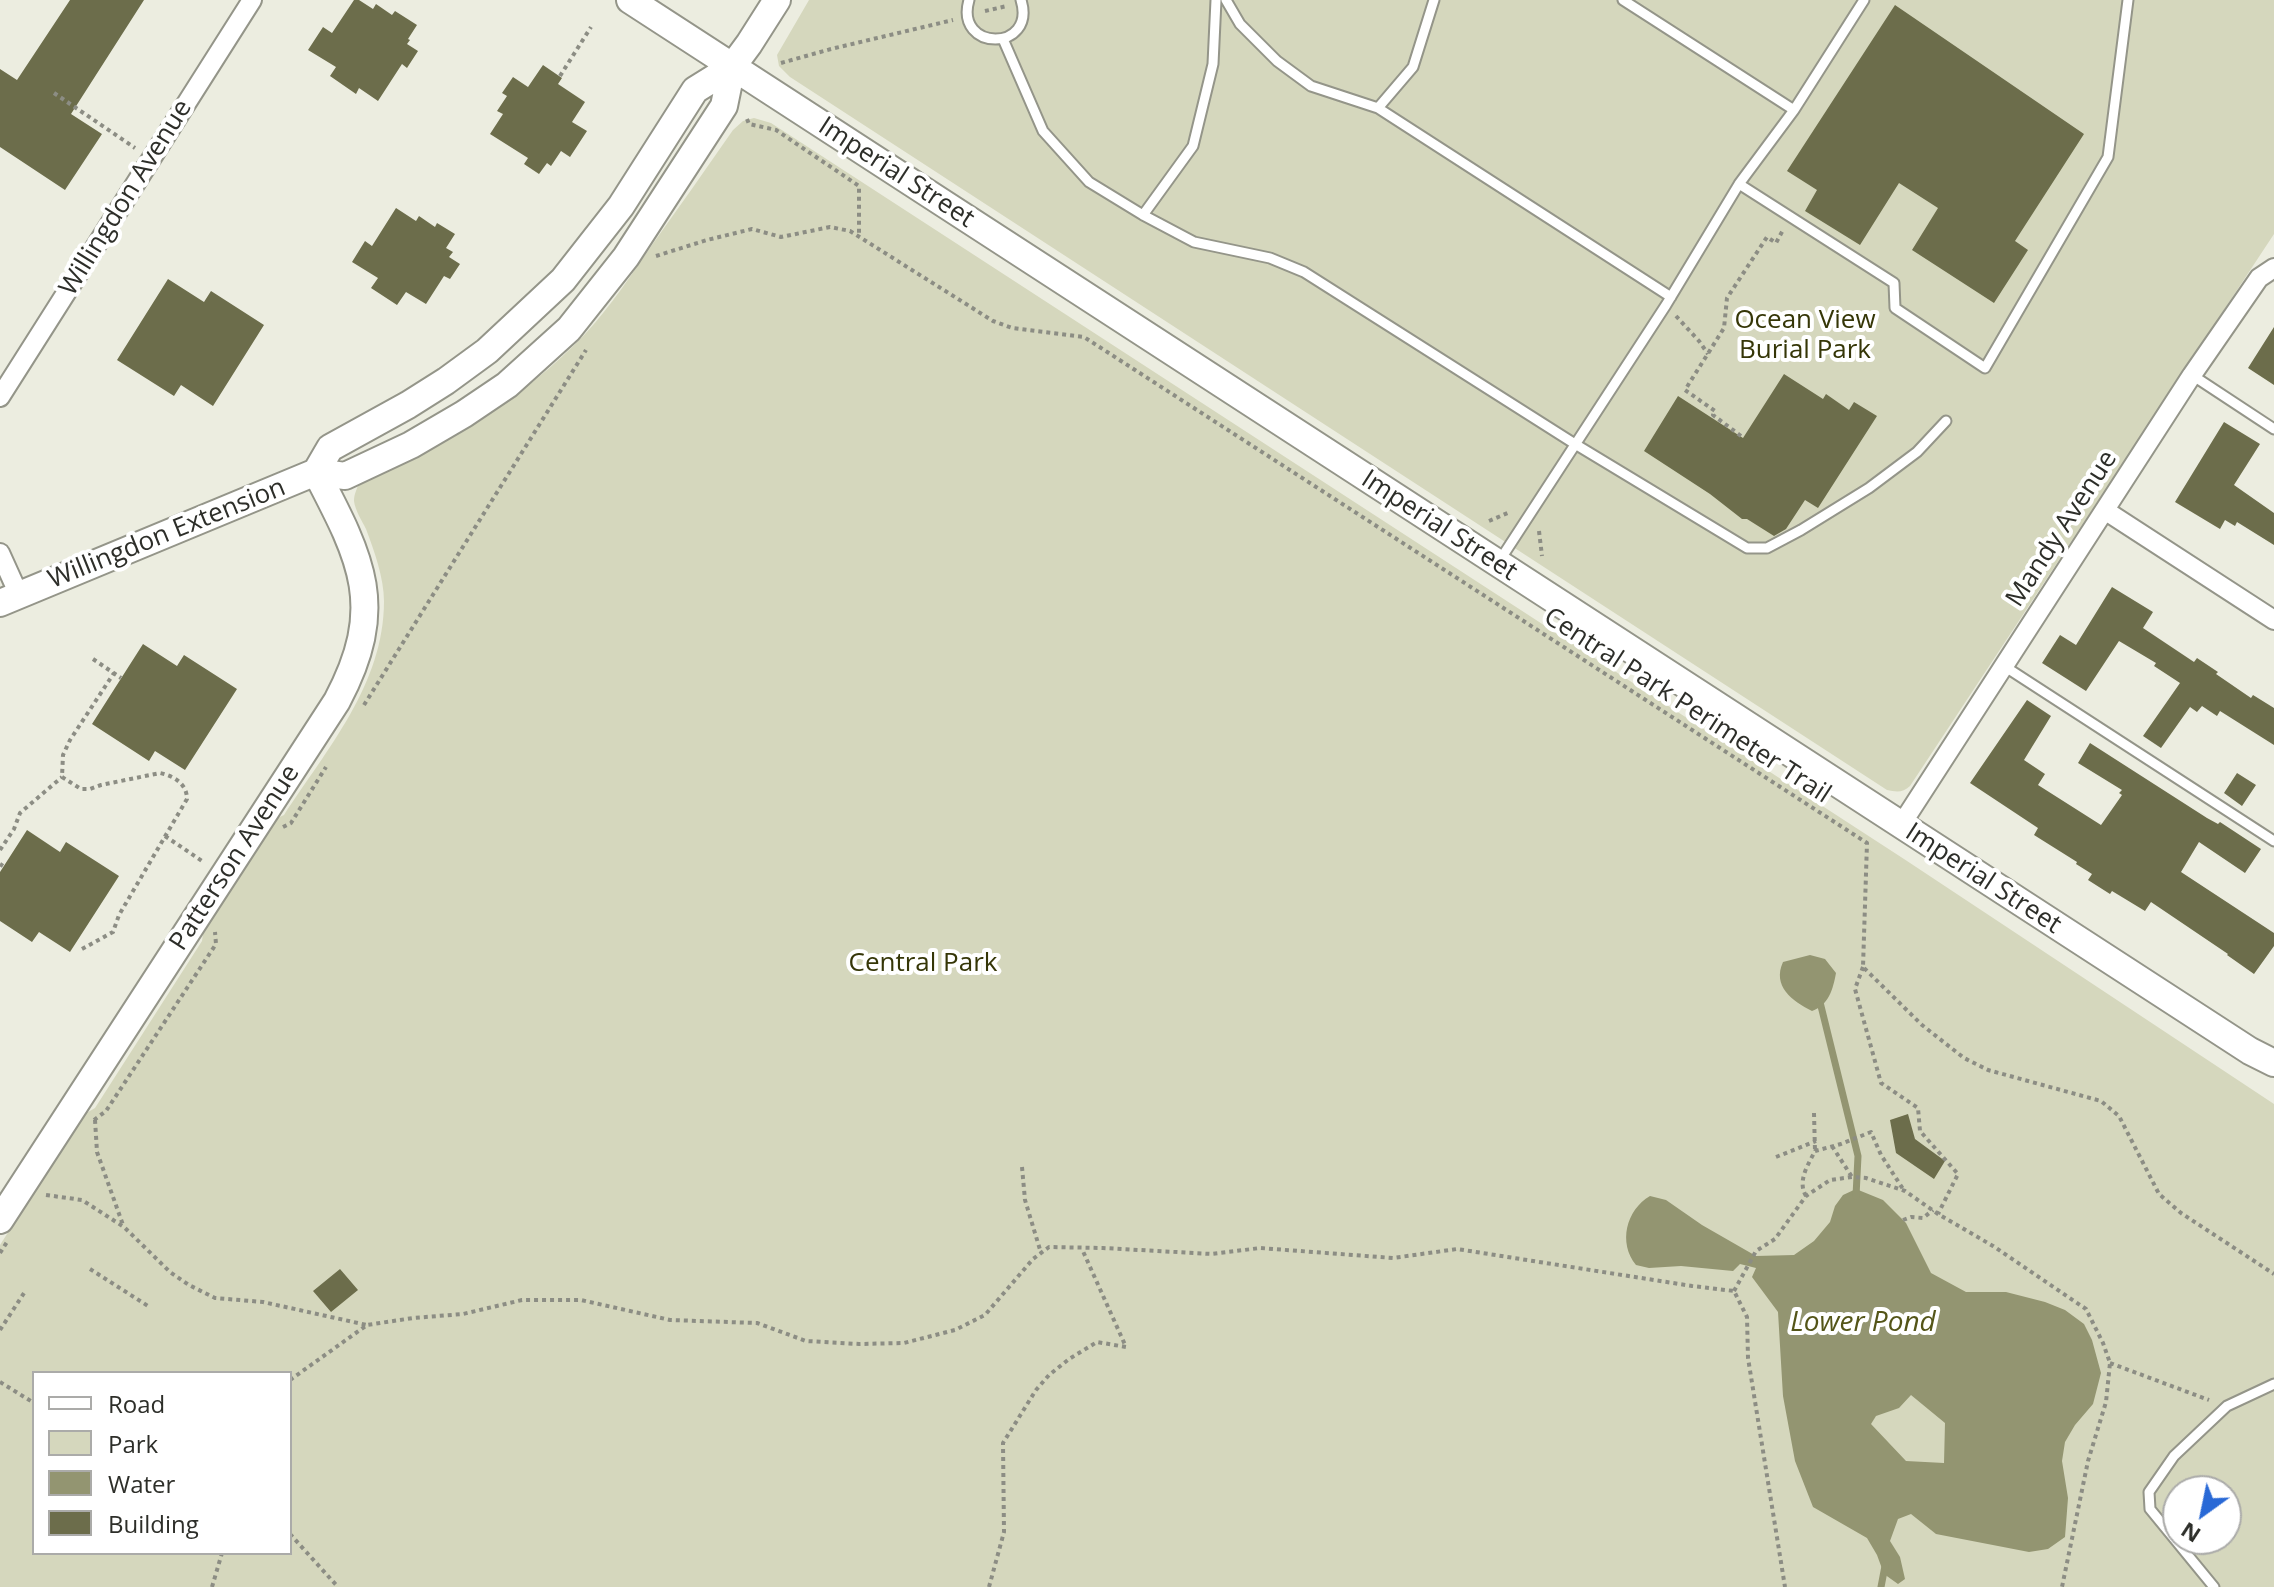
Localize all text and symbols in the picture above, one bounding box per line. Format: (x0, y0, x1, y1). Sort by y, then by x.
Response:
street label: Willingdon Avenue (53, 94, 199, 302)
street label: Imperial Street (812, 111, 980, 235)
park label: Ocean View Burial Park (1734, 305, 1876, 366)
street label: Mandy Avenue (2000, 445, 2124, 613)
street label: Imperial Street (1355, 464, 1523, 588)
street label: Willingdon Extension (44, 472, 290, 596)
street label: Central Park Perimeter Trail (1538, 602, 1836, 810)
street label: Patterson Avenue (163, 759, 307, 957)
street label: Imperial Street (1899, 817, 2067, 941)
park label: Central Park (849, 948, 997, 980)
water label: Lower Pond (1790, 1306, 1936, 1340)
legend (32, 1371, 292, 1555)
text: Road (108, 1387, 165, 1420)
text: Park (108, 1427, 158, 1460)
text: Water (108, 1467, 175, 1500)
north arrow (2162, 1475, 2242, 1555)
text: Building (108, 1507, 199, 1540)
text: N (2174, 1516, 2206, 1551)

